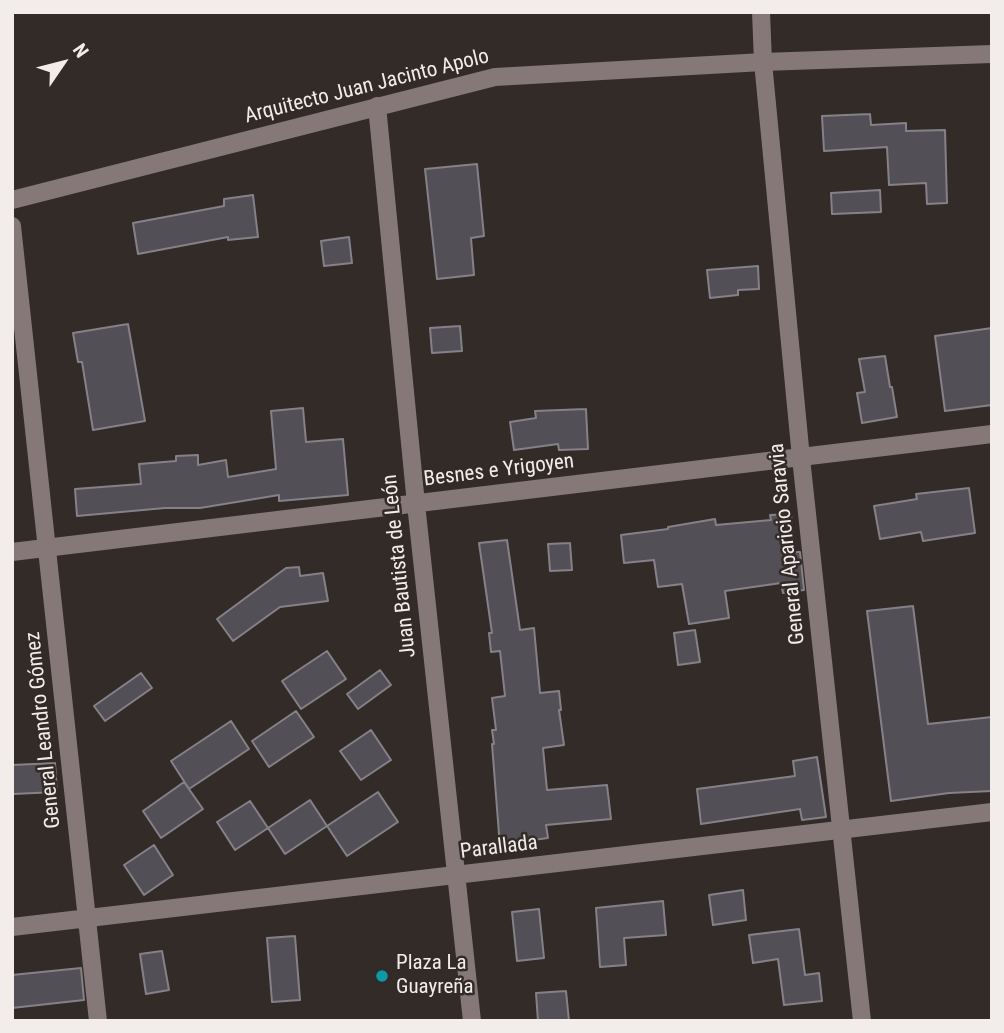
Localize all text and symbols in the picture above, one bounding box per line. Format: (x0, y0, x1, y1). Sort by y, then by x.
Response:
north arrow (28, 28, 98, 98)
text: N (68, 39, 93, 62)
street label: Arquitecto Juan Jacinto Apolo (242, 44, 492, 130)
street label: General Aparicio Saravia (765, 442, 811, 646)
street label: Besnes e Yrigoyen (422, 449, 576, 493)
street label: Juan Bautista de León (378, 473, 422, 659)
street label: General Leandro Gómez (21, 630, 67, 830)
street label: Parallada (459, 831, 539, 865)
place label: Plaza La Guayreña (396, 951, 473, 1001)
marker: Plaza La Guayreña (374, 968, 390, 984)

